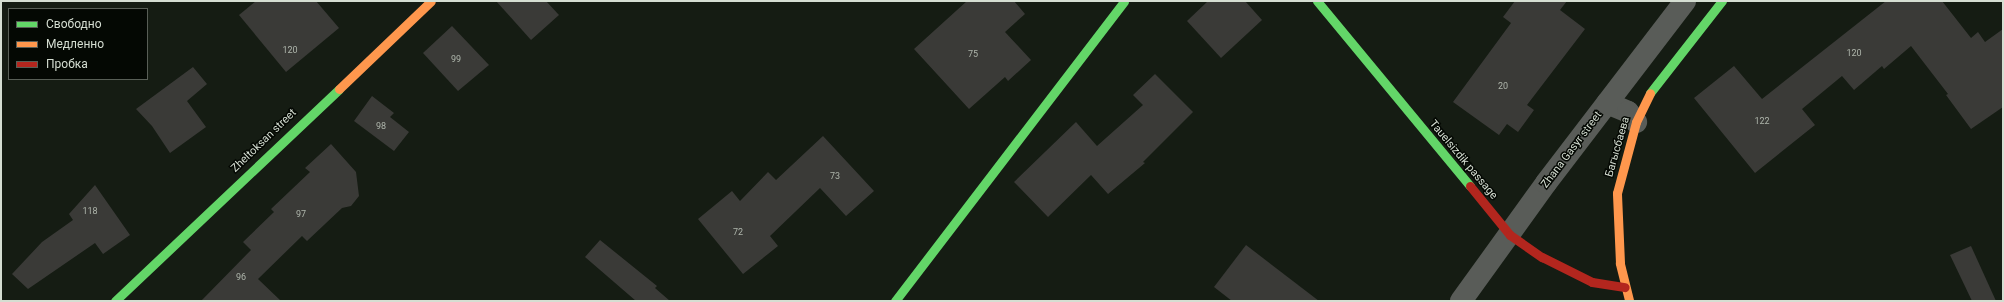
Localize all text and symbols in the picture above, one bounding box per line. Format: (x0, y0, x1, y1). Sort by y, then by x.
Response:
legend (8, 8, 148, 80)
text: Свободно (46, 17, 102, 31)
text: Медленно (46, 37, 104, 51)
house number: 120 (282, 45, 298, 55)
house number: 120 (1846, 48, 1862, 58)
house number: 75 (968, 49, 978, 59)
house number: 99 (451, 54, 461, 64)
text: Пробка (46, 57, 88, 71)
house number: 20 (1498, 81, 1508, 91)
street label: Zheltoksan street (229, 107, 299, 175)
street label: Zhana Gasyr street (1539, 109, 1605, 191)
street label: Багысбаева (1603, 115, 1633, 179)
house number: 122 (1754, 116, 1770, 126)
street label: Tauelsizdik passage (1426, 118, 1500, 202)
house number: 98 (376, 121, 386, 131)
house number: 73 (830, 171, 840, 181)
house number: 118 (82, 206, 98, 216)
house number: 97 (296, 209, 306, 219)
house number: 72 (733, 227, 743, 237)
house number: 96 (236, 272, 246, 282)

